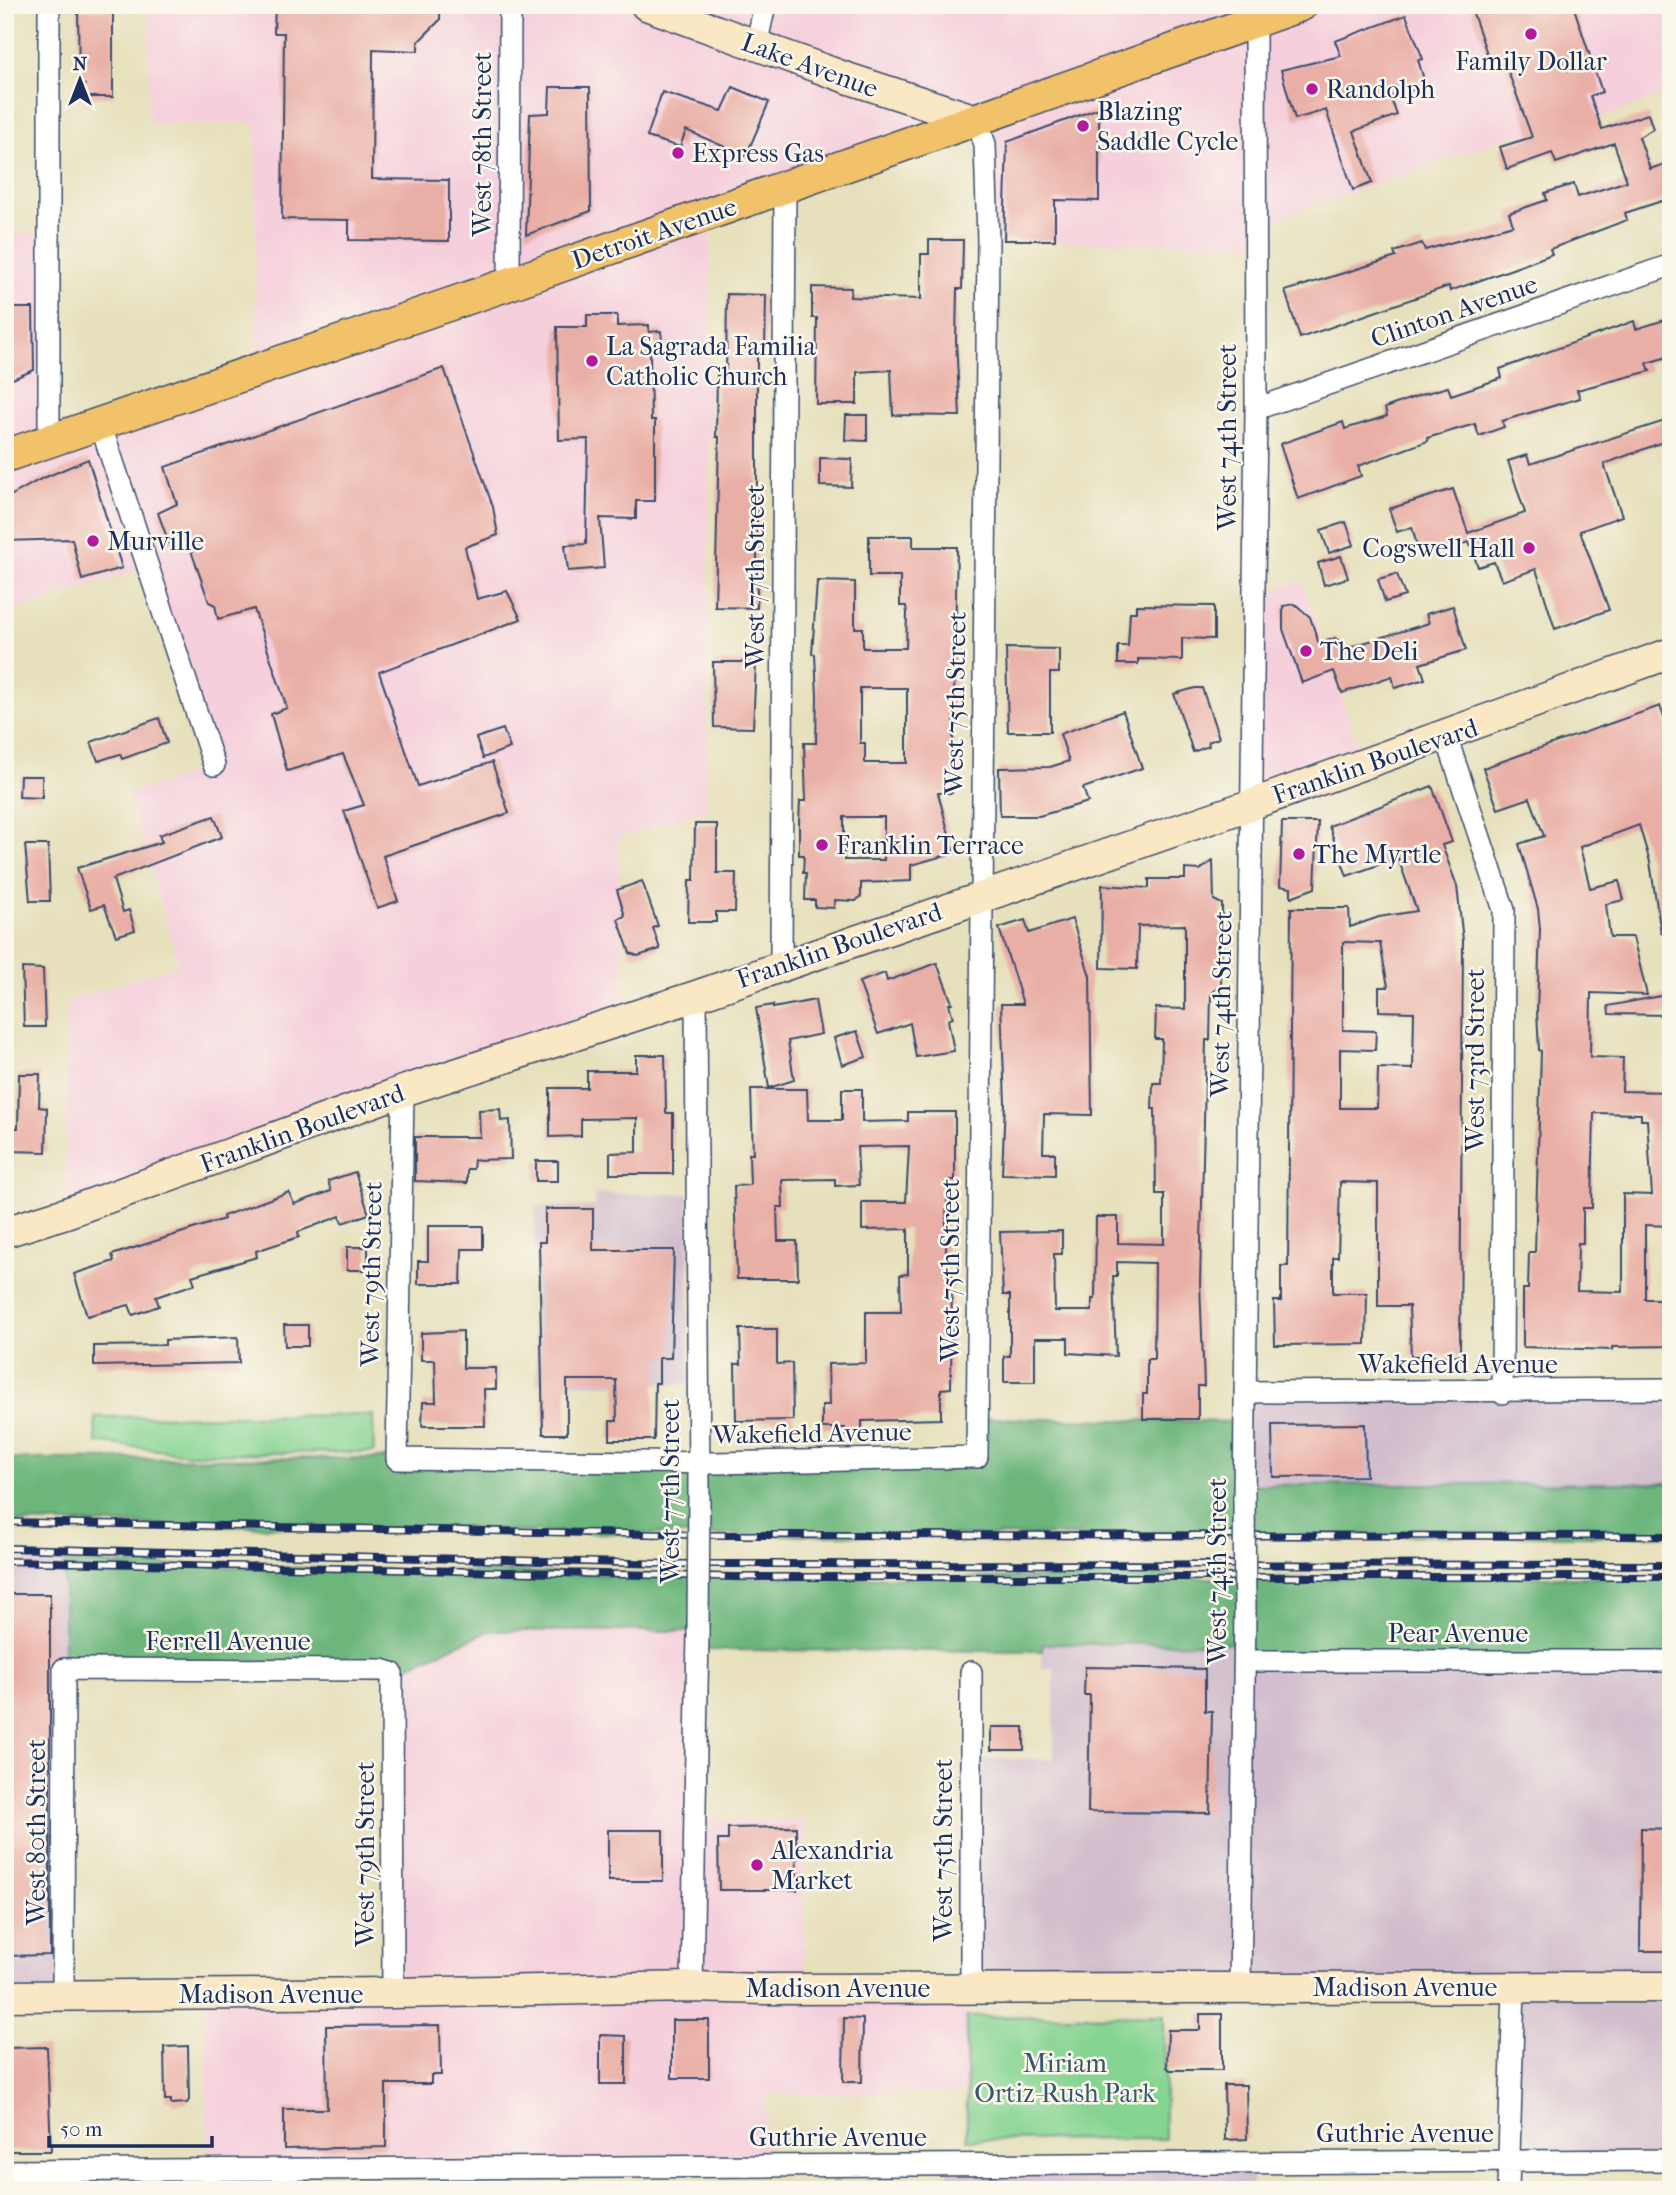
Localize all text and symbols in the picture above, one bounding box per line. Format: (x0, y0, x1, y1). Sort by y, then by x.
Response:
street label: Lake Avenue (737, 26, 883, 105)
marker: Family Dollar (1523, 26, 1539, 42)
north arrow (46, 46, 116, 116)
place label: Family Dollar (1455, 46, 1607, 77)
street label: West 78th Street (467, 51, 498, 237)
text: N (73, 53, 88, 75)
place label: Randolph (1326, 74, 1435, 105)
marker: Randolph (1304, 81, 1320, 97)
place label: Blazing Saddle Cycle (1097, 96, 1238, 157)
marker: Blazing Saddle Cycle (1075, 118, 1091, 134)
place label: Express Gas (692, 138, 824, 169)
marker: Express Gas (670, 145, 686, 161)
street label: Detroit Avenue (568, 191, 741, 276)
street label: Clinton Avenue (1367, 268, 1542, 354)
place label: La Sagrada Familia Catholic Church (606, 331, 817, 392)
street label: West 74th Street (1212, 343, 1243, 531)
marker: La Sagrada Familia Catholic Church (584, 353, 600, 369)
street label: West 77th Street (740, 483, 771, 669)
place label: Murville (107, 526, 204, 557)
marker: Murville (85, 533, 101, 549)
place label: Cogswell Hall (1362, 533, 1515, 564)
marker: Cogswell Hall (1521, 540, 1537, 556)
street label: West 75th Street (938, 611, 973, 796)
place label: The Deli (1320, 636, 1419, 667)
marker: The Deli (1298, 643, 1314, 659)
street label: Franklin Boulevard (1269, 712, 1483, 811)
place label: Franklin Terrace (836, 830, 1024, 861)
marker: Franklin Terrace (814, 837, 830, 853)
place label: The Myrtle (1313, 839, 1442, 870)
marker: The Myrtle (1291, 846, 1307, 862)
street label: Franklin Boulevard (733, 896, 947, 995)
street label: West 74th Street (1204, 910, 1239, 1098)
street label: West 73rd Street (1460, 968, 1491, 1153)
street label: Franklin Boulevard (196, 1077, 409, 1180)
street label: West 75th Street (935, 1178, 966, 1362)
street label: West 79th Street (354, 1180, 389, 1368)
street label: Wakefield Avenue (1357, 1349, 1558, 1380)
street label: West 77th Street (655, 1398, 686, 1584)
street label: Wakefield Avenue (711, 1416, 912, 1451)
street label: West 74th Street (1202, 1477, 1233, 1665)
street label: Pear Avenue (1388, 1618, 1528, 1649)
street label: Ferrell Avenue (145, 1626, 311, 1657)
street label: West 80th Street (21, 1738, 52, 1926)
street label: West 75th Street (928, 1758, 959, 1942)
street label: West 79th Street (350, 1761, 381, 1948)
place label: Alexandria Market (770, 1835, 894, 1896)
marker: Alexandria Market (749, 1857, 765, 1873)
street label: Madison Avenue (1313, 1972, 1498, 2003)
street label: Madison Avenue (746, 1973, 931, 2004)
street label: Madison Avenue (179, 1979, 364, 2010)
park label: Miriam Ortiz-Rush Park (974, 2048, 1156, 2109)
scale bar (49, 2104, 212, 2148)
text: 50 m (60, 2117, 103, 2141)
street label: Guthrie Avenue (1316, 2118, 1494, 2149)
street label: Guthrie Avenue (749, 2122, 927, 2153)

